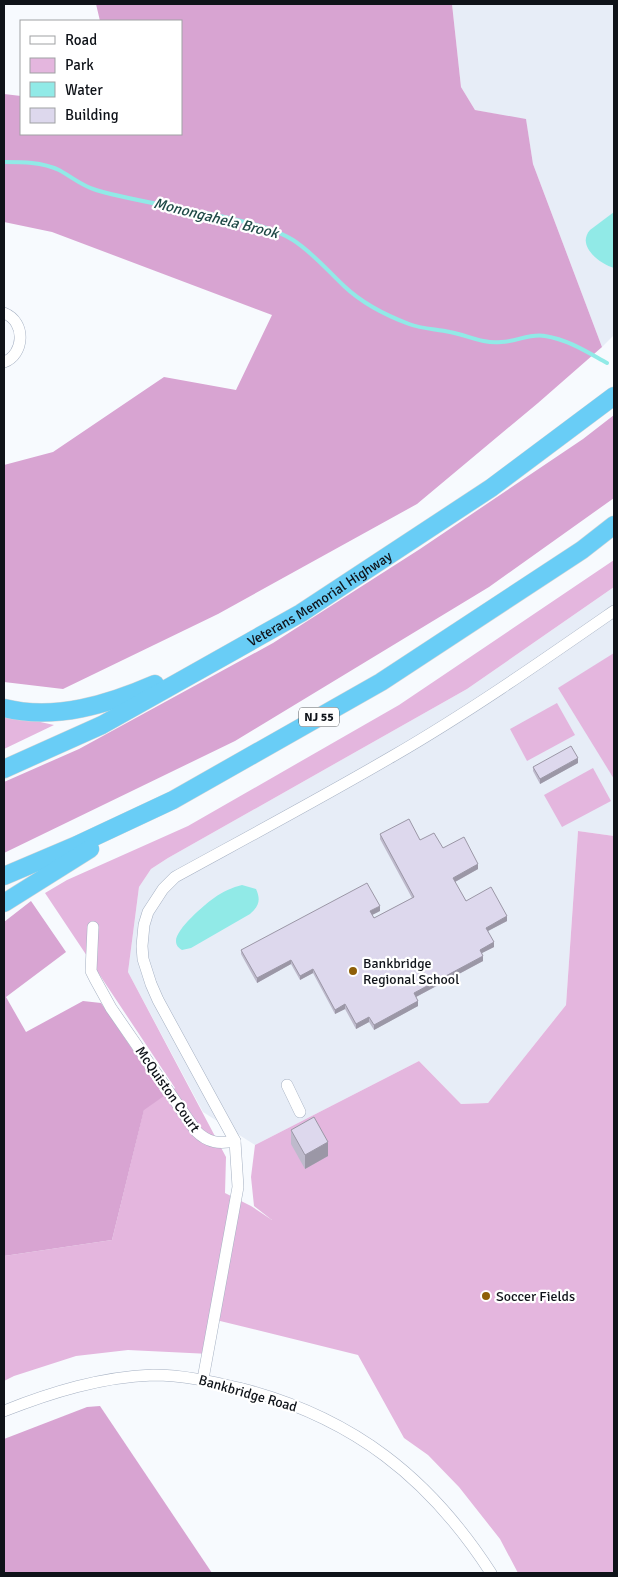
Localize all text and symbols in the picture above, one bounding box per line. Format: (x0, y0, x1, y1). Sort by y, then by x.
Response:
legend (20, 20, 182, 135)
text: Road (65, 31, 97, 49)
text: Park (65, 56, 94, 74)
text: Water (65, 81, 103, 99)
text: Building (65, 106, 119, 124)
water label: Monongahela Brook (152, 194, 282, 243)
street label: Veterans Memorial Highway (245, 547, 395, 650)
road number: NJ 55 (299, 708, 339, 726)
place label: Bankbridge Regional School (363, 955, 459, 988)
marker: Bankbridge Regional School (347, 965, 359, 977)
street label: McQuiston Court (132, 1043, 204, 1136)
place label: Soccer Fields (496, 1288, 575, 1305)
marker: Soccer Fields (480, 1290, 492, 1302)
street label: Bankbridge Road (197, 1371, 299, 1416)

